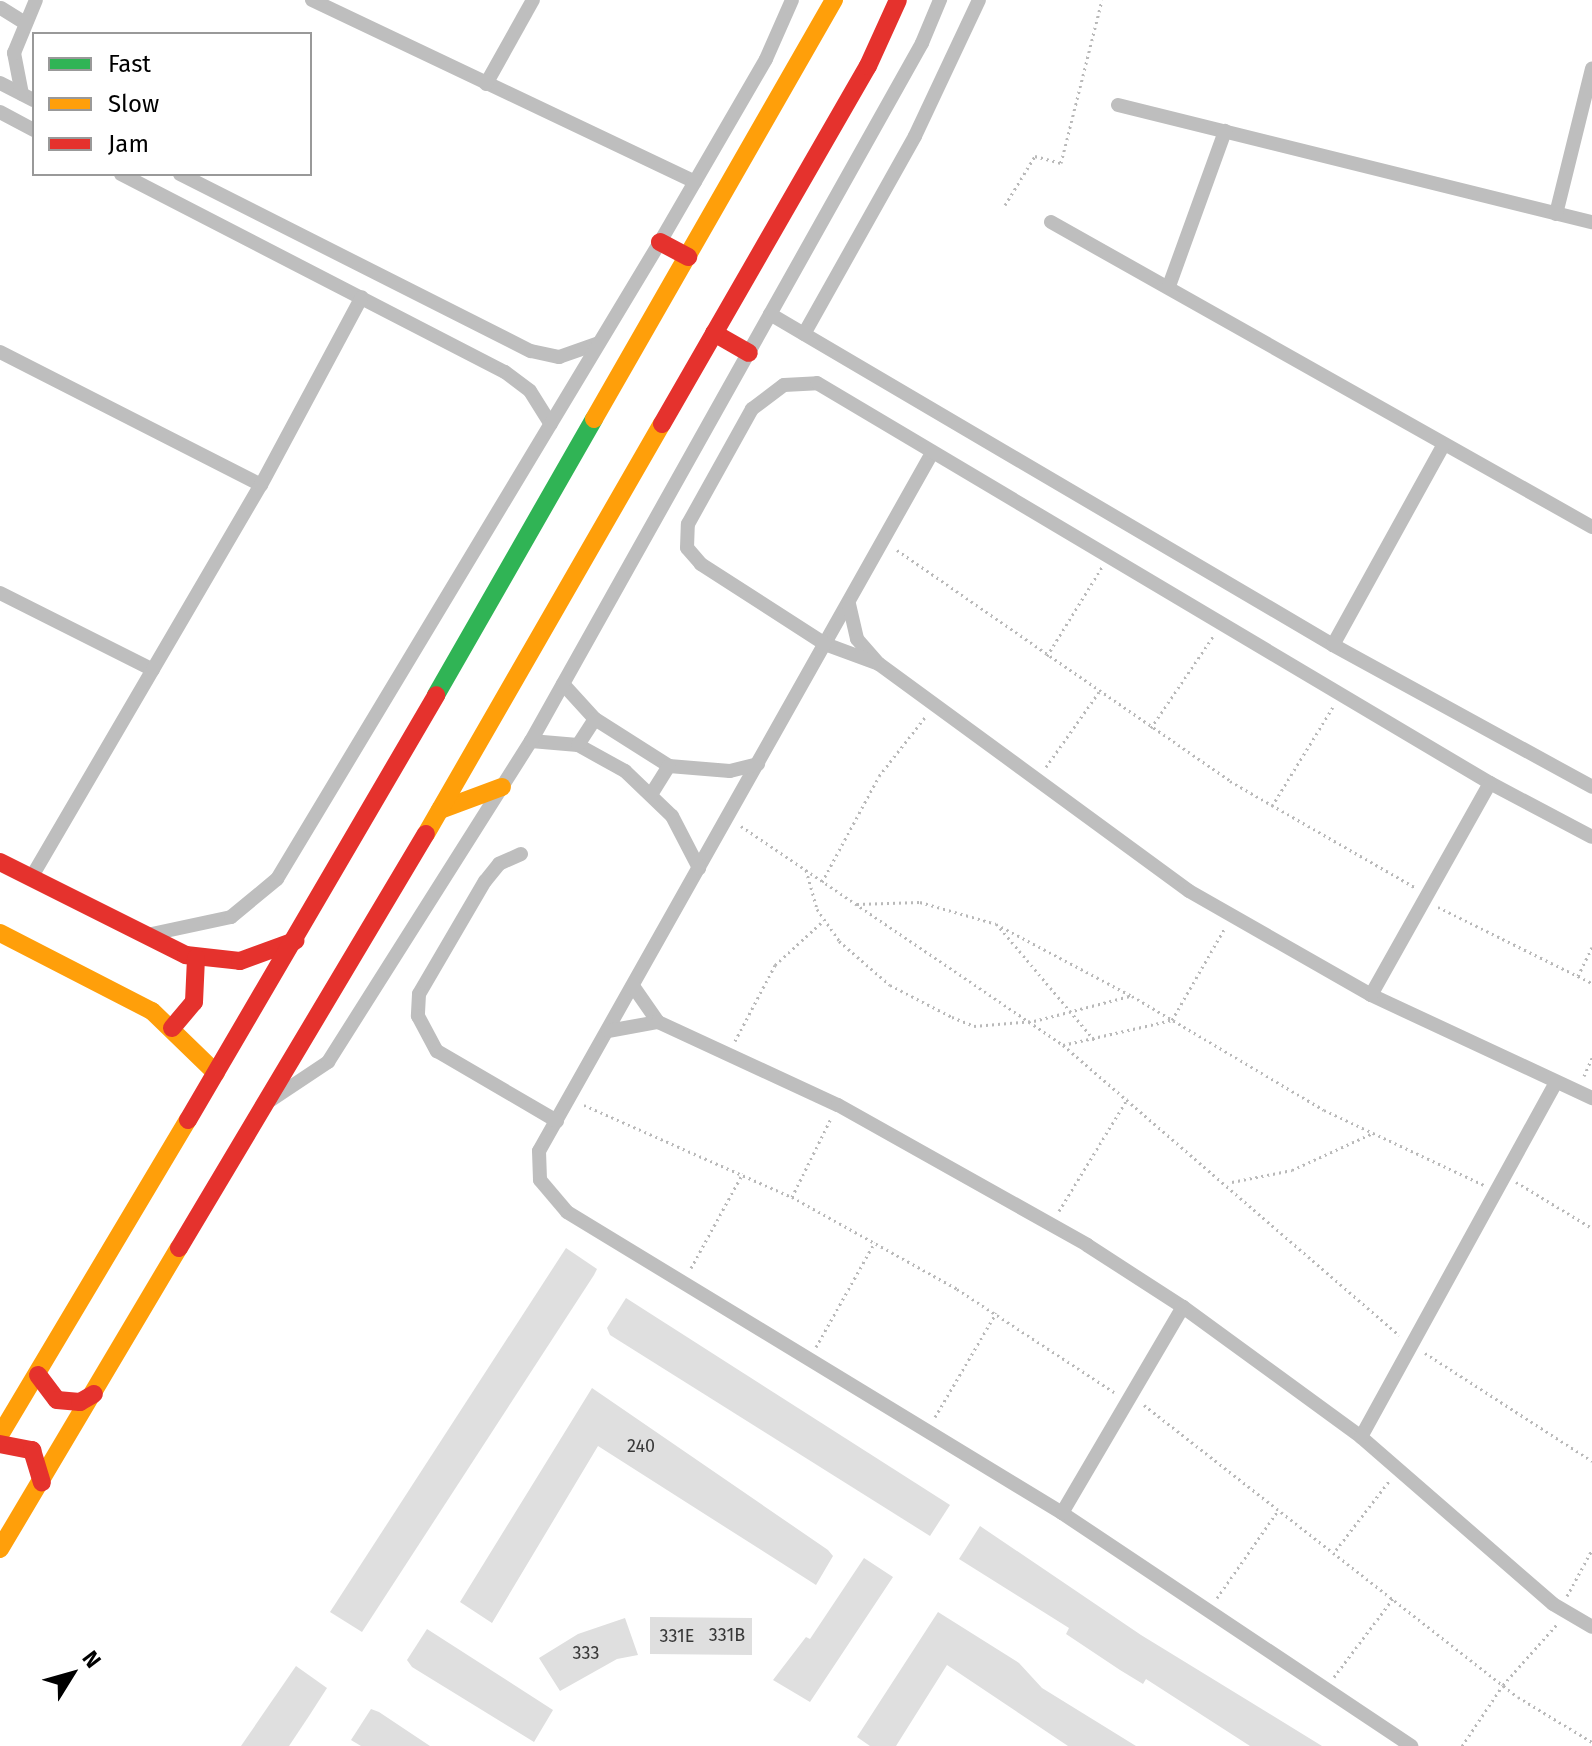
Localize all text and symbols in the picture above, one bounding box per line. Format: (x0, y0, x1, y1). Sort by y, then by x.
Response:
legend (32, 32, 312, 176)
text: Fast (108, 50, 151, 78)
text: Slow (108, 90, 159, 118)
text: Jam (108, 130, 149, 158)
house number: 240 (627, 1435, 655, 1457)
house number: 331B (709, 1624, 745, 1646)
house number: 331E (660, 1625, 694, 1647)
north arrow (32, 1634, 112, 1714)
house number: 333 (573, 1642, 599, 1664)
text: N (76, 1645, 107, 1673)

